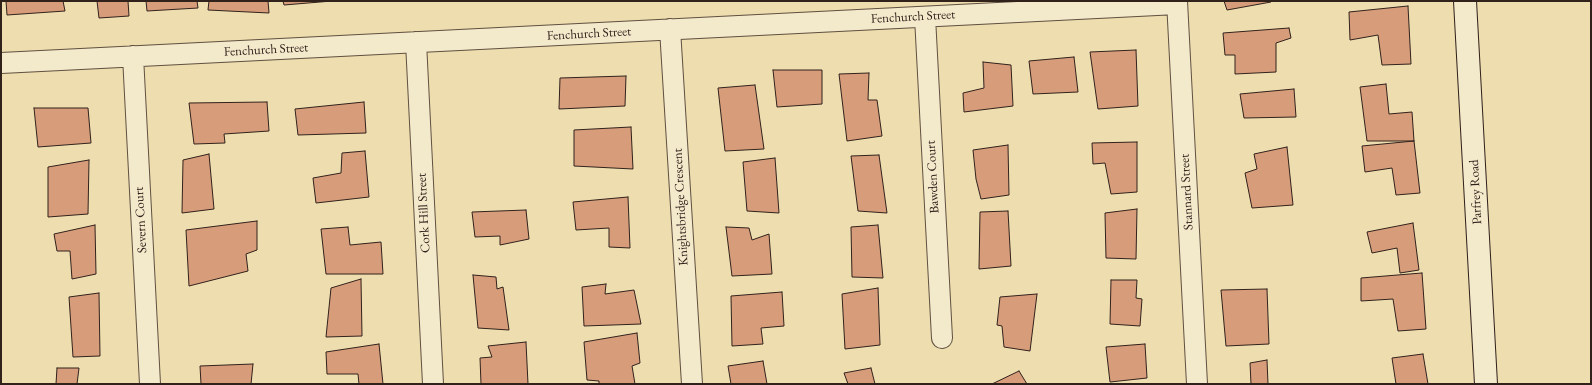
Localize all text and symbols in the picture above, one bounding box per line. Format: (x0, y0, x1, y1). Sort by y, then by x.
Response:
street label: Fenchurch Street (870, 7, 956, 27)
street label: Fenchurch Street (546, 24, 632, 44)
street label: Fenchurch Street (223, 40, 309, 60)
street label: Bawden Court (923, 140, 943, 214)
street label: Knightsbridge Crescent (670, 148, 692, 266)
street label: Stannard Street (1177, 153, 1197, 231)
street label: Parfrey Road (1467, 159, 1485, 225)
street label: Cork Hill Street (414, 173, 434, 253)
street label: Severn Court (131, 186, 151, 254)

